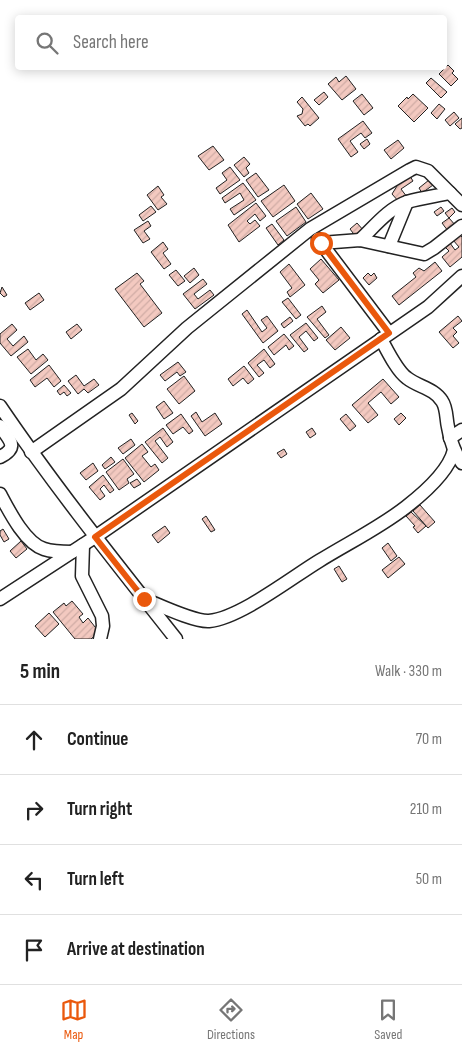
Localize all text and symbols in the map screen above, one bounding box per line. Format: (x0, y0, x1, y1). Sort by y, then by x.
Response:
search box (15, 15, 447, 70)
icon: search (33, 29, 61, 57)
text: Search here (73, 31, 149, 54)
route start (310, 232, 333, 255)
route end (133, 588, 156, 611)
text: 5 min (20, 659, 60, 684)
text: Walk · 330 m (375, 662, 442, 681)
icon: ahead (20, 726, 48, 754)
text: Continue (67, 728, 128, 751)
text: 70 m (416, 730, 442, 749)
icon: right (20, 796, 48, 824)
text: Turn right (67, 798, 132, 821)
text: 210 m (410, 800, 442, 819)
icon: left (20, 866, 48, 894)
text: Turn left (67, 868, 124, 891)
text: 50 m (416, 870, 442, 889)
icon: arrive (20, 936, 48, 964)
text: Arrive at destination (67, 938, 205, 961)
tab: Map (60, 996, 88, 1043)
tab: Directions (207, 996, 255, 1043)
tab: Saved (374, 996, 402, 1043)

